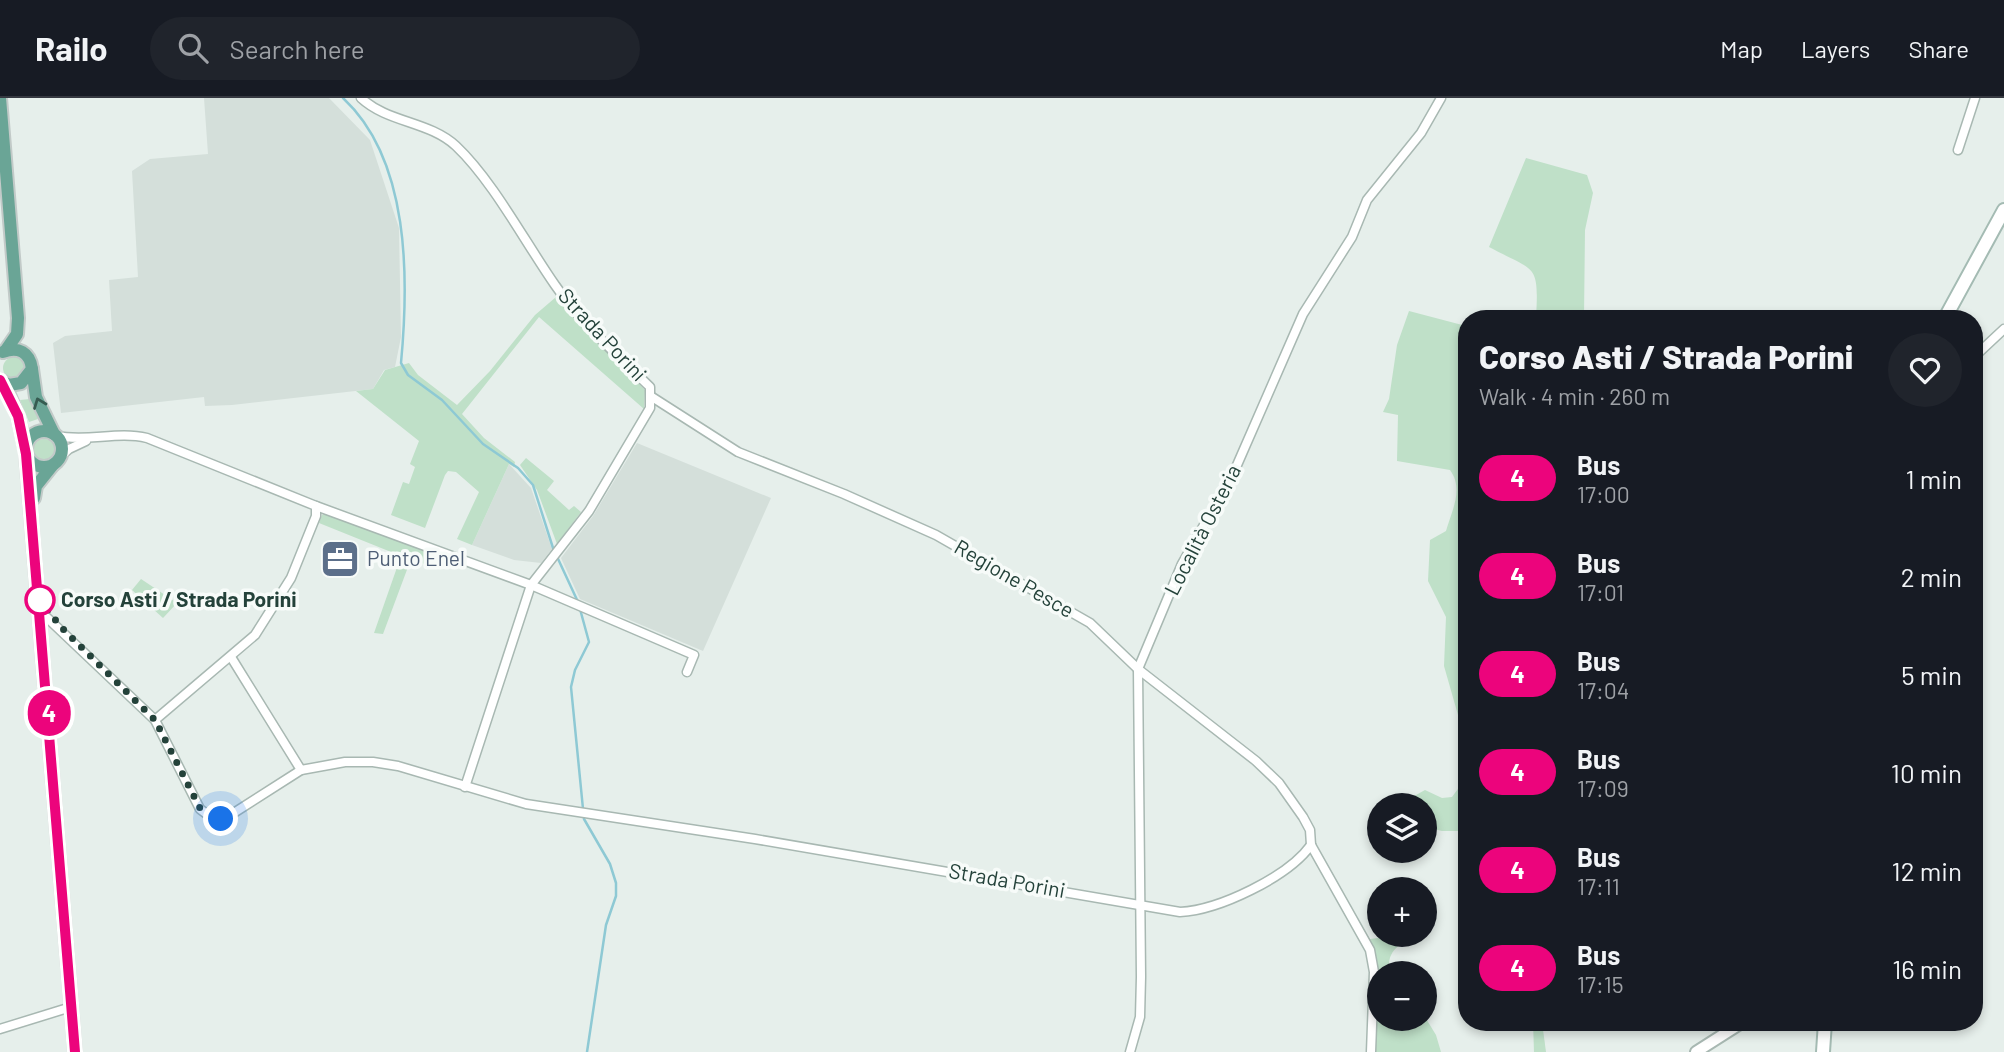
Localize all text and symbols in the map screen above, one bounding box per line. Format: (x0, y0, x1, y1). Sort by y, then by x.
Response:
search box (150, 17, 640, 80)
text: Railo (35, 28, 108, 68)
icon: search (174, 29, 212, 67)
text: Search here (230, 33, 365, 64)
text: Map (1720, 34, 1763, 63)
text: Layers (1801, 34, 1870, 63)
text: Share (1908, 34, 1969, 63)
street label: Strada Porini (554, 282, 652, 386)
button: heart (1888, 333, 1962, 407)
text: Corso Asti / Strada Porini (1479, 336, 1853, 376)
text: Walk · 4 min · 260 m (1479, 382, 1670, 410)
one-way arrow (33, 397, 47, 409)
text: Bus (1577, 449, 1620, 480)
street label: Località Osteria (1158, 460, 1245, 599)
text: 4 (1510, 463, 1525, 492)
text: 1 min (1906, 463, 1962, 494)
text: 17:00 (1577, 480, 1630, 508)
street label: Regione Pesce (951, 533, 1079, 622)
office icon: Punto Enel (319, 538, 361, 580)
place label: Punto Enel (367, 545, 465, 570)
text: Bus (1577, 547, 1620, 578)
text: 4 (1510, 561, 1525, 590)
text: 2 min (1901, 561, 1962, 592)
text: 17:01 (1577, 578, 1624, 606)
marker: Corso Asti / Strada Porini (25, 585, 55, 615)
place label: Corso Asti / Strada Porini (61, 586, 297, 611)
text: Bus (1577, 645, 1620, 676)
text: 4 (1510, 659, 1525, 688)
text: 5 min (1901, 659, 1962, 690)
text: 17:04 (1577, 676, 1629, 704)
line badge: 4 (26, 690, 72, 736)
text: 4 (42, 698, 56, 727)
text: Bus (1577, 743, 1620, 774)
text: 4 (1510, 757, 1525, 786)
text: 10 min (1891, 757, 1962, 788)
text: 17:09 (1577, 774, 1629, 802)
map controls (1367, 793, 1437, 1031)
button: layers (1367, 793, 1437, 863)
your location (203, 801, 238, 836)
text: Bus (1577, 841, 1620, 872)
text: 4 (1510, 855, 1525, 884)
text: 12 min (1892, 855, 1962, 886)
street label: Strada Porini (947, 857, 1067, 902)
text: 17:11 (1577, 872, 1620, 900)
button: + (1367, 877, 1437, 947)
text: Bus (1577, 939, 1620, 970)
text: 4 (1510, 953, 1525, 982)
text: 16 min (1892, 953, 1962, 984)
button: − (1367, 961, 1437, 1031)
text: 17:15 (1577, 970, 1624, 998)

